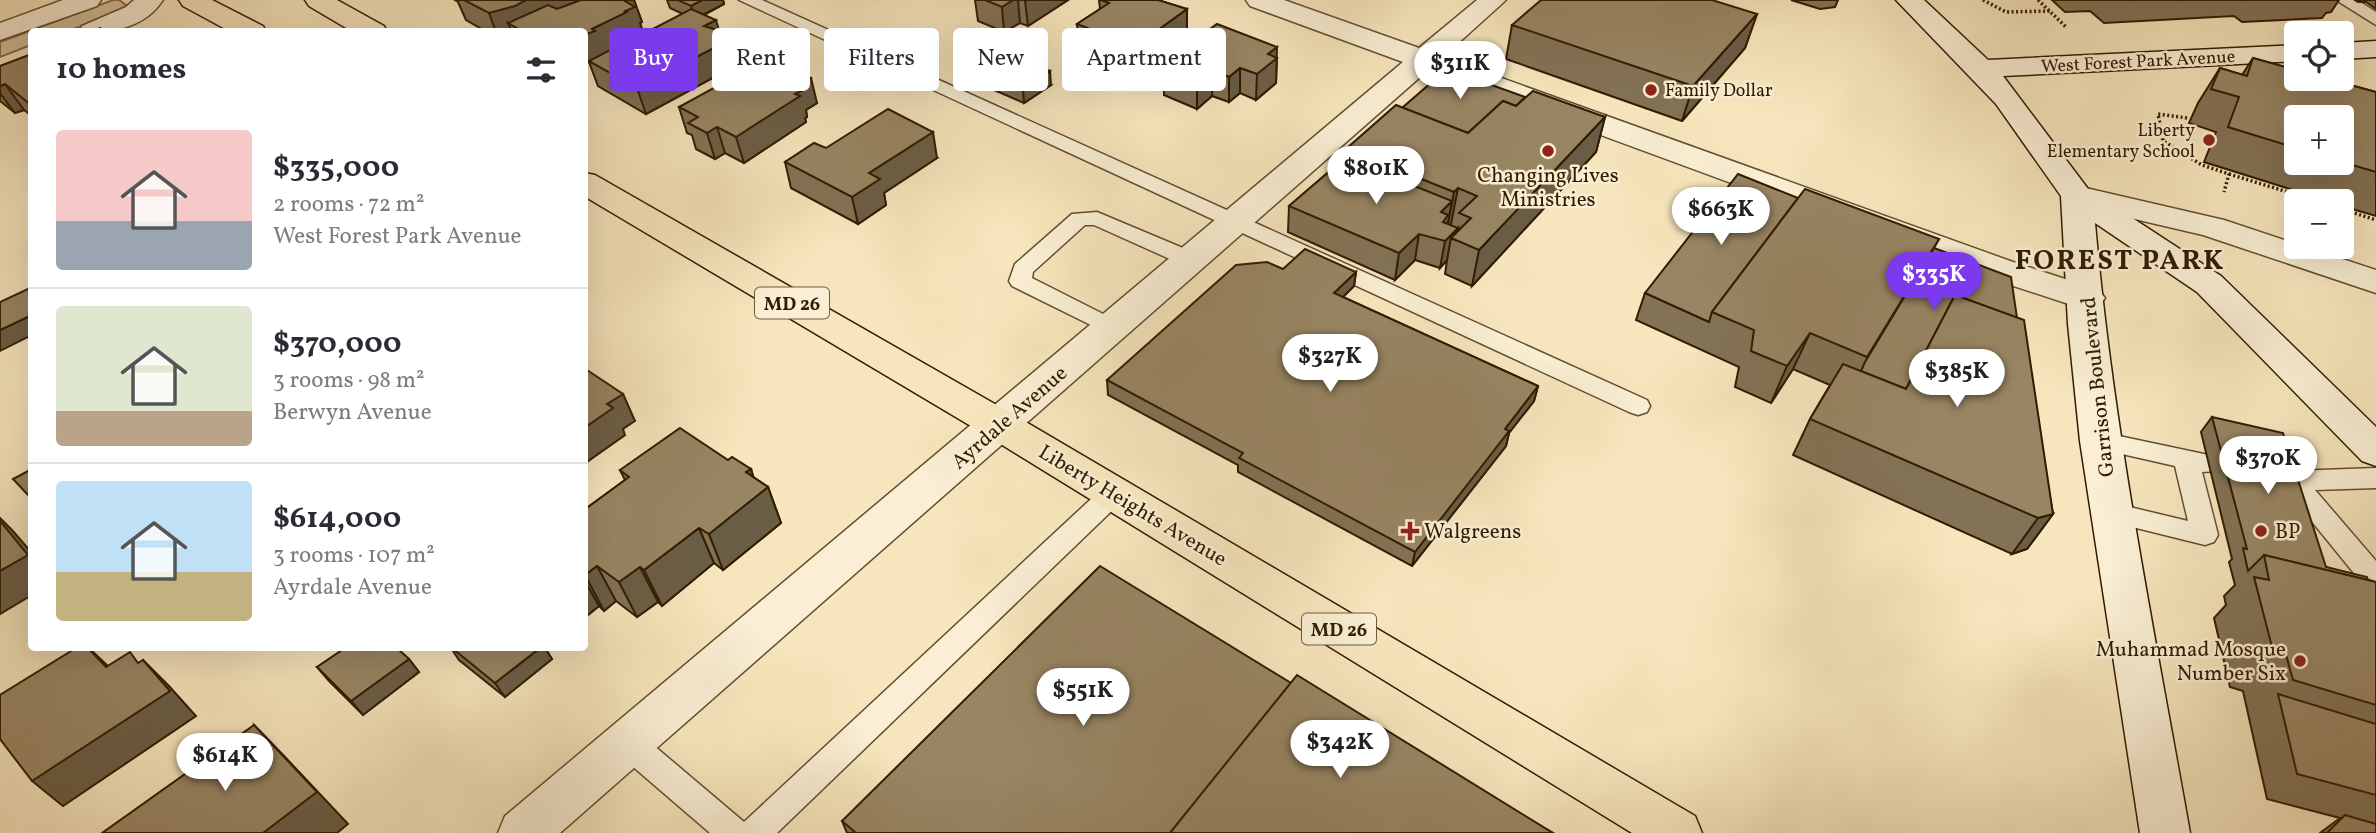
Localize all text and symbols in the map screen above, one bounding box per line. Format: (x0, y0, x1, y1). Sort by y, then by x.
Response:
map controls (2284, 21, 2354, 259)
button: locate (2284, 21, 2354, 91)
chip: Buy (609, 28, 698, 91)
chip: Rent (712, 28, 810, 91)
chip: Filters (824, 28, 939, 91)
chip: New (953, 28, 1048, 91)
chip: Apartment (1062, 28, 1226, 91)
pin: $311K (1411, 42, 1509, 101)
street label: West Forest Park Avenue (2040, 45, 2236, 80)
text: $311K (1430, 48, 1490, 80)
text: 10 homes (56, 49, 186, 91)
icon: filters (522, 51, 560, 89)
place label: Family Dollar (1665, 79, 1773, 104)
marker: Family Dollar (1643, 82, 1659, 98)
button: + (2284, 105, 2354, 175)
place label: Liberty Elementary School (2047, 119, 2195, 165)
marker: Liberty Elementary School (2201, 132, 2217, 148)
marker: Changing Lives Ministries (1540, 143, 1556, 159)
pin: $801K (1327, 146, 1425, 206)
text: $335,000 (273, 147, 399, 189)
text: $801K (1343, 153, 1409, 185)
icon: home (112, 158, 196, 242)
place label: Changing Lives Ministries (1477, 162, 1619, 215)
pin: $663K (1672, 188, 1770, 247)
text: 2 rooms · 72 m² (273, 189, 424, 221)
button: − (2284, 189, 2354, 259)
text: $663K (1688, 194, 1754, 226)
text: West Forest Park Avenue (273, 221, 522, 253)
district label: FOREST PARK (2015, 242, 2225, 281)
pin: $335K (1885, 252, 1983, 312)
text: $335K (1902, 259, 1966, 291)
road number: MD 26 (755, 288, 829, 318)
street label: Garrison Boulevard (2075, 295, 2122, 478)
text: $370,000 (273, 323, 402, 365)
icon: home (112, 334, 196, 418)
pin: $327K (1281, 334, 1379, 394)
text: $327K (1298, 341, 1362, 373)
pin: $385K (1908, 350, 2006, 409)
text: $385K (1925, 356, 1989, 388)
street label: Ayrdale Avenue (946, 360, 1074, 477)
text: 3 rooms · 98 m² (273, 365, 425, 397)
text: Berwyn Avenue (273, 397, 432, 429)
pin: $370K (2219, 436, 2317, 496)
street label: Liberty Heights Avenue (1033, 438, 1232, 574)
text: $370K (2235, 443, 2301, 475)
text: $614,000 (273, 498, 401, 540)
icon: home (112, 509, 196, 593)
place label: Walgreens (1424, 518, 1521, 547)
place label: BP (2275, 518, 2300, 547)
marker: Walgreens (1402, 523, 1418, 539)
marker: BP (2253, 523, 2269, 539)
text: 3 rooms · 107 m² (273, 540, 435, 572)
text: Ayrdale Avenue (273, 572, 432, 604)
road number: MD 26 (1302, 614, 1376, 644)
place label: Muhammad Mosque Number Six (2096, 636, 2286, 689)
marker: Muhammad Mosque Number Six (2292, 653, 2308, 669)
pin: $551K (1034, 668, 1132, 728)
text: $551K (1053, 675, 1113, 707)
pin: $342K (1291, 720, 1389, 780)
text: $342K (1306, 727, 1374, 759)
pin: $614K (176, 734, 274, 793)
text: $614K (192, 740, 258, 772)

